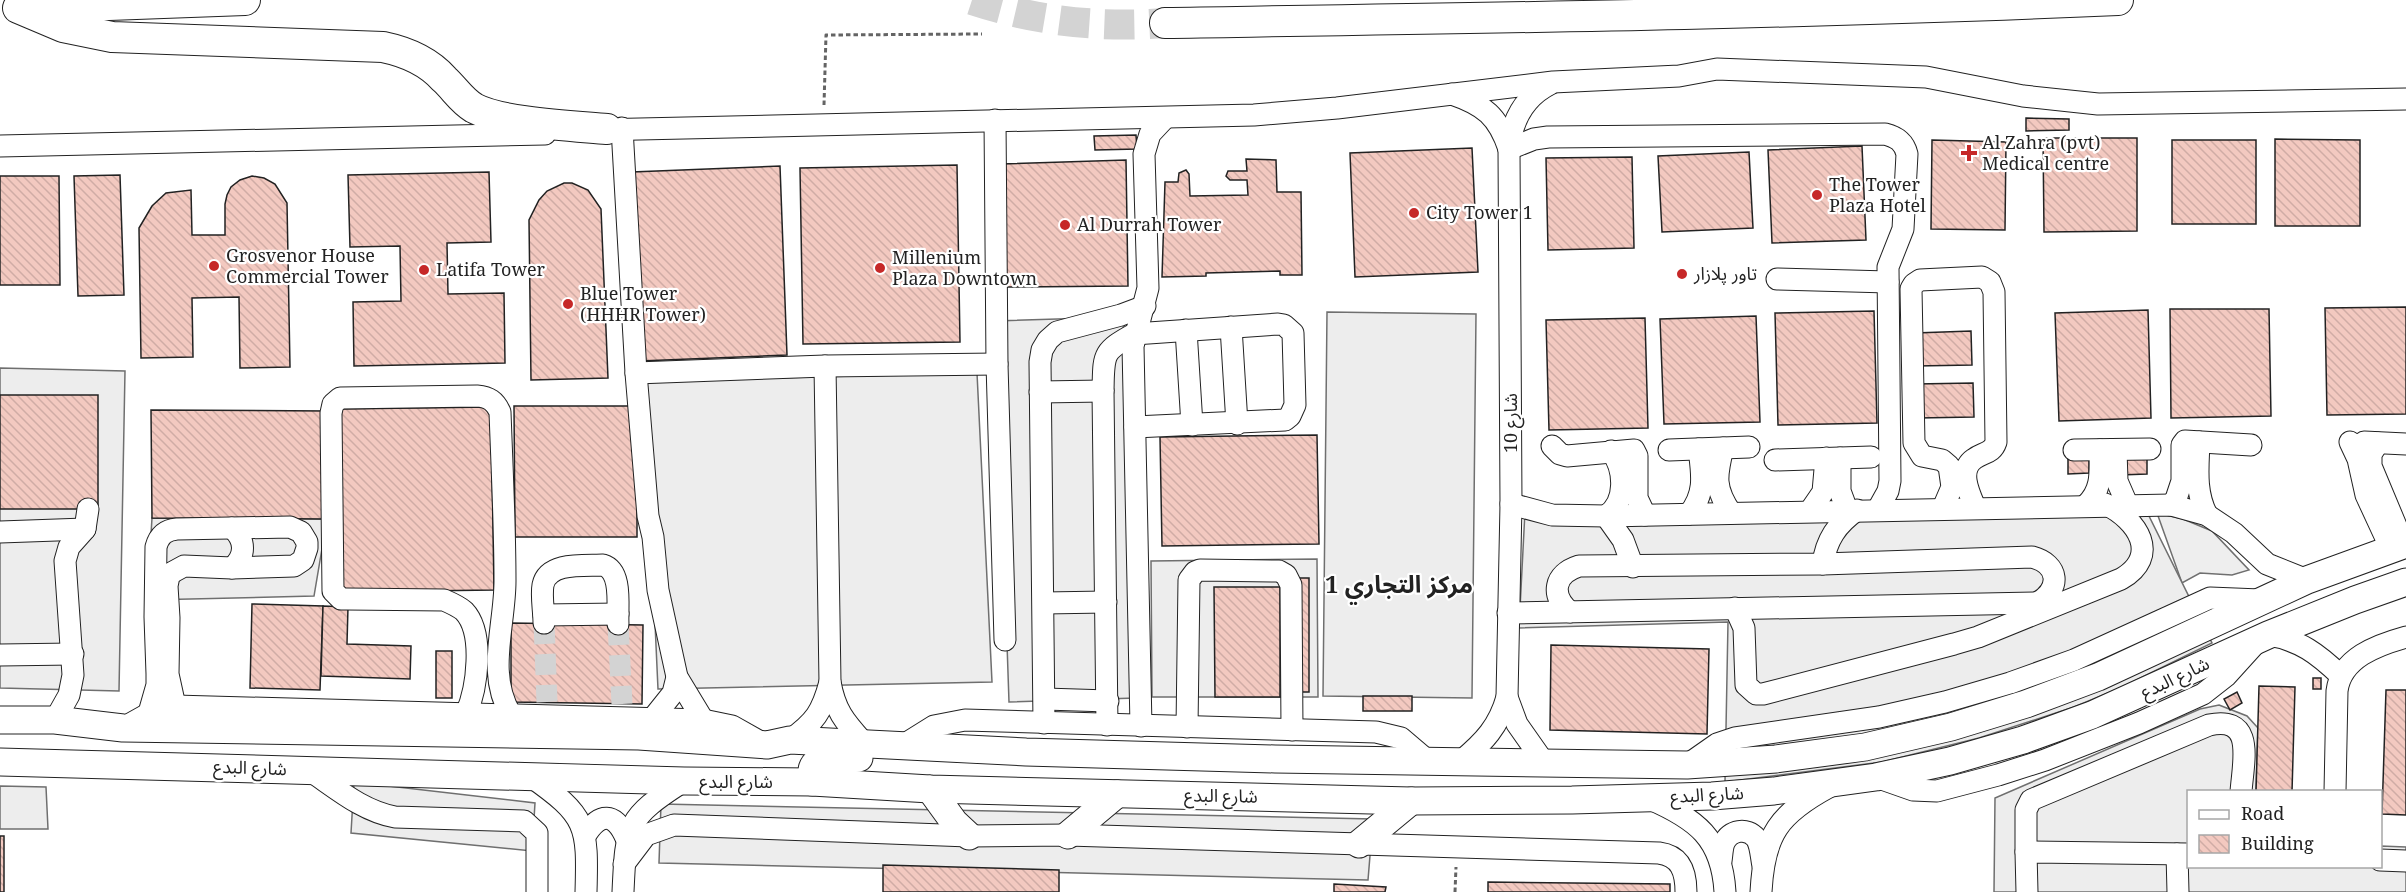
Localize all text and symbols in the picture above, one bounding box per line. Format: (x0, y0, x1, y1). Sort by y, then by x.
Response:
place label: Al Zahra (pvt) Medical centre (1982, 130, 2109, 175)
marker: Al Zahra (pvt) Medical centre (1960, 144, 1978, 162)
place label: The Tower Plaza Hotel (1829, 172, 1926, 217)
marker: The Tower Plaza Hotel (1810, 188, 1824, 202)
place label: City Tower 1 (1426, 200, 1533, 224)
marker: City Tower 1 (1407, 206, 1421, 220)
place label: Al Durrah Tower (1077, 212, 1222, 236)
marker: Al Durrah Tower (1058, 218, 1072, 232)
place label: Grosvenor House Commercial Tower (226, 243, 389, 288)
place label: Millenium Plaza Downtown (892, 245, 1037, 290)
place label: Latifa Tower (436, 257, 546, 281)
marker: Grosvenor House Commercial Tower (207, 259, 221, 273)
marker: Millenium Plaza Downtown (873, 261, 887, 275)
place label: تاور پلازار (1693, 261, 1757, 285)
marker: Latifa Tower (417, 263, 431, 277)
marker: تاور پلازار (1675, 267, 1689, 281)
place label: Blue Tower (HHHR Tower) (580, 281, 706, 326)
marker: Blue Tower (HHHR Tower) (561, 297, 575, 311)
street label: شارع 10 (1498, 393, 1525, 453)
district label: مركز التجاري 1 (1325, 567, 1473, 605)
street label: شارع البدع (2136, 651, 2214, 706)
street label: شارع البدع (213, 754, 287, 783)
street label: شارع البدع (699, 769, 773, 796)
street label: شارع البدع (1670, 780, 1744, 811)
street label: شارع البدع (1184, 782, 1258, 811)
legend (2187, 790, 2382, 868)
text: Road (2241, 801, 2284, 825)
text: Building (2241, 831, 2314, 855)

